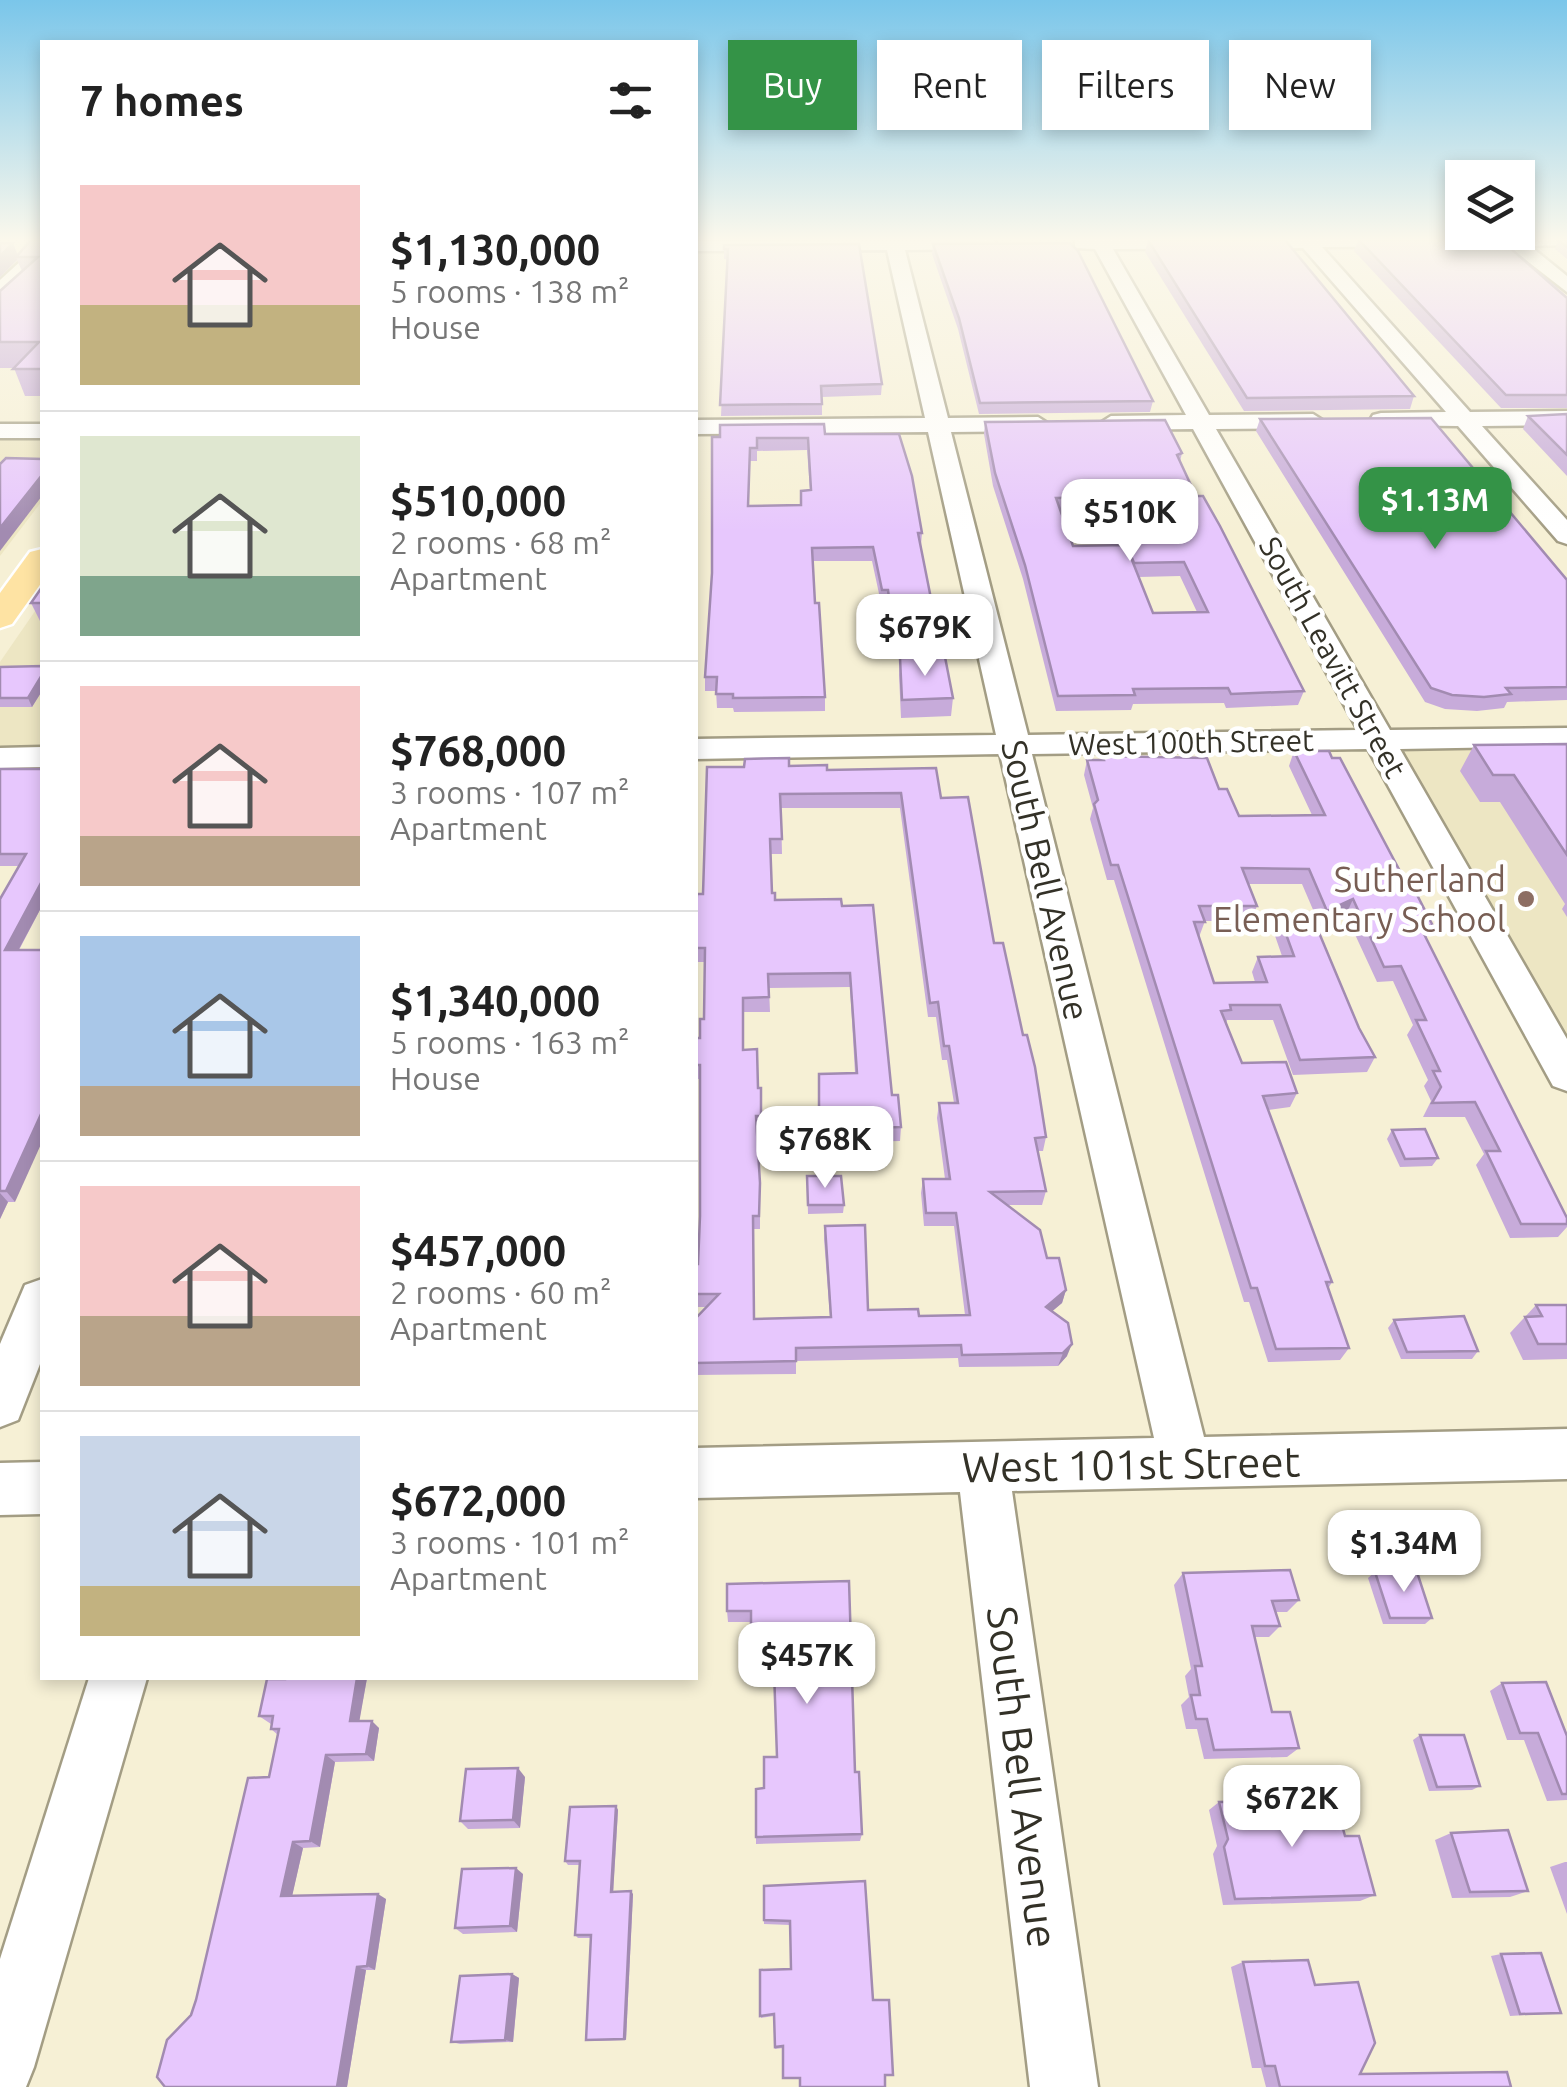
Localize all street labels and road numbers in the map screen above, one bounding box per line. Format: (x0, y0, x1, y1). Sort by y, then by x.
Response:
street label: South Leavitt Street (1253, 531, 1413, 783)
street label: West 100th Street (1068, 723, 1314, 761)
street label: South Bell Avenue (994, 736, 1098, 1024)
street label: West 101st Street (961, 1438, 1301, 1490)
street label: South Bell Avenue (979, 1604, 1067, 1950)

